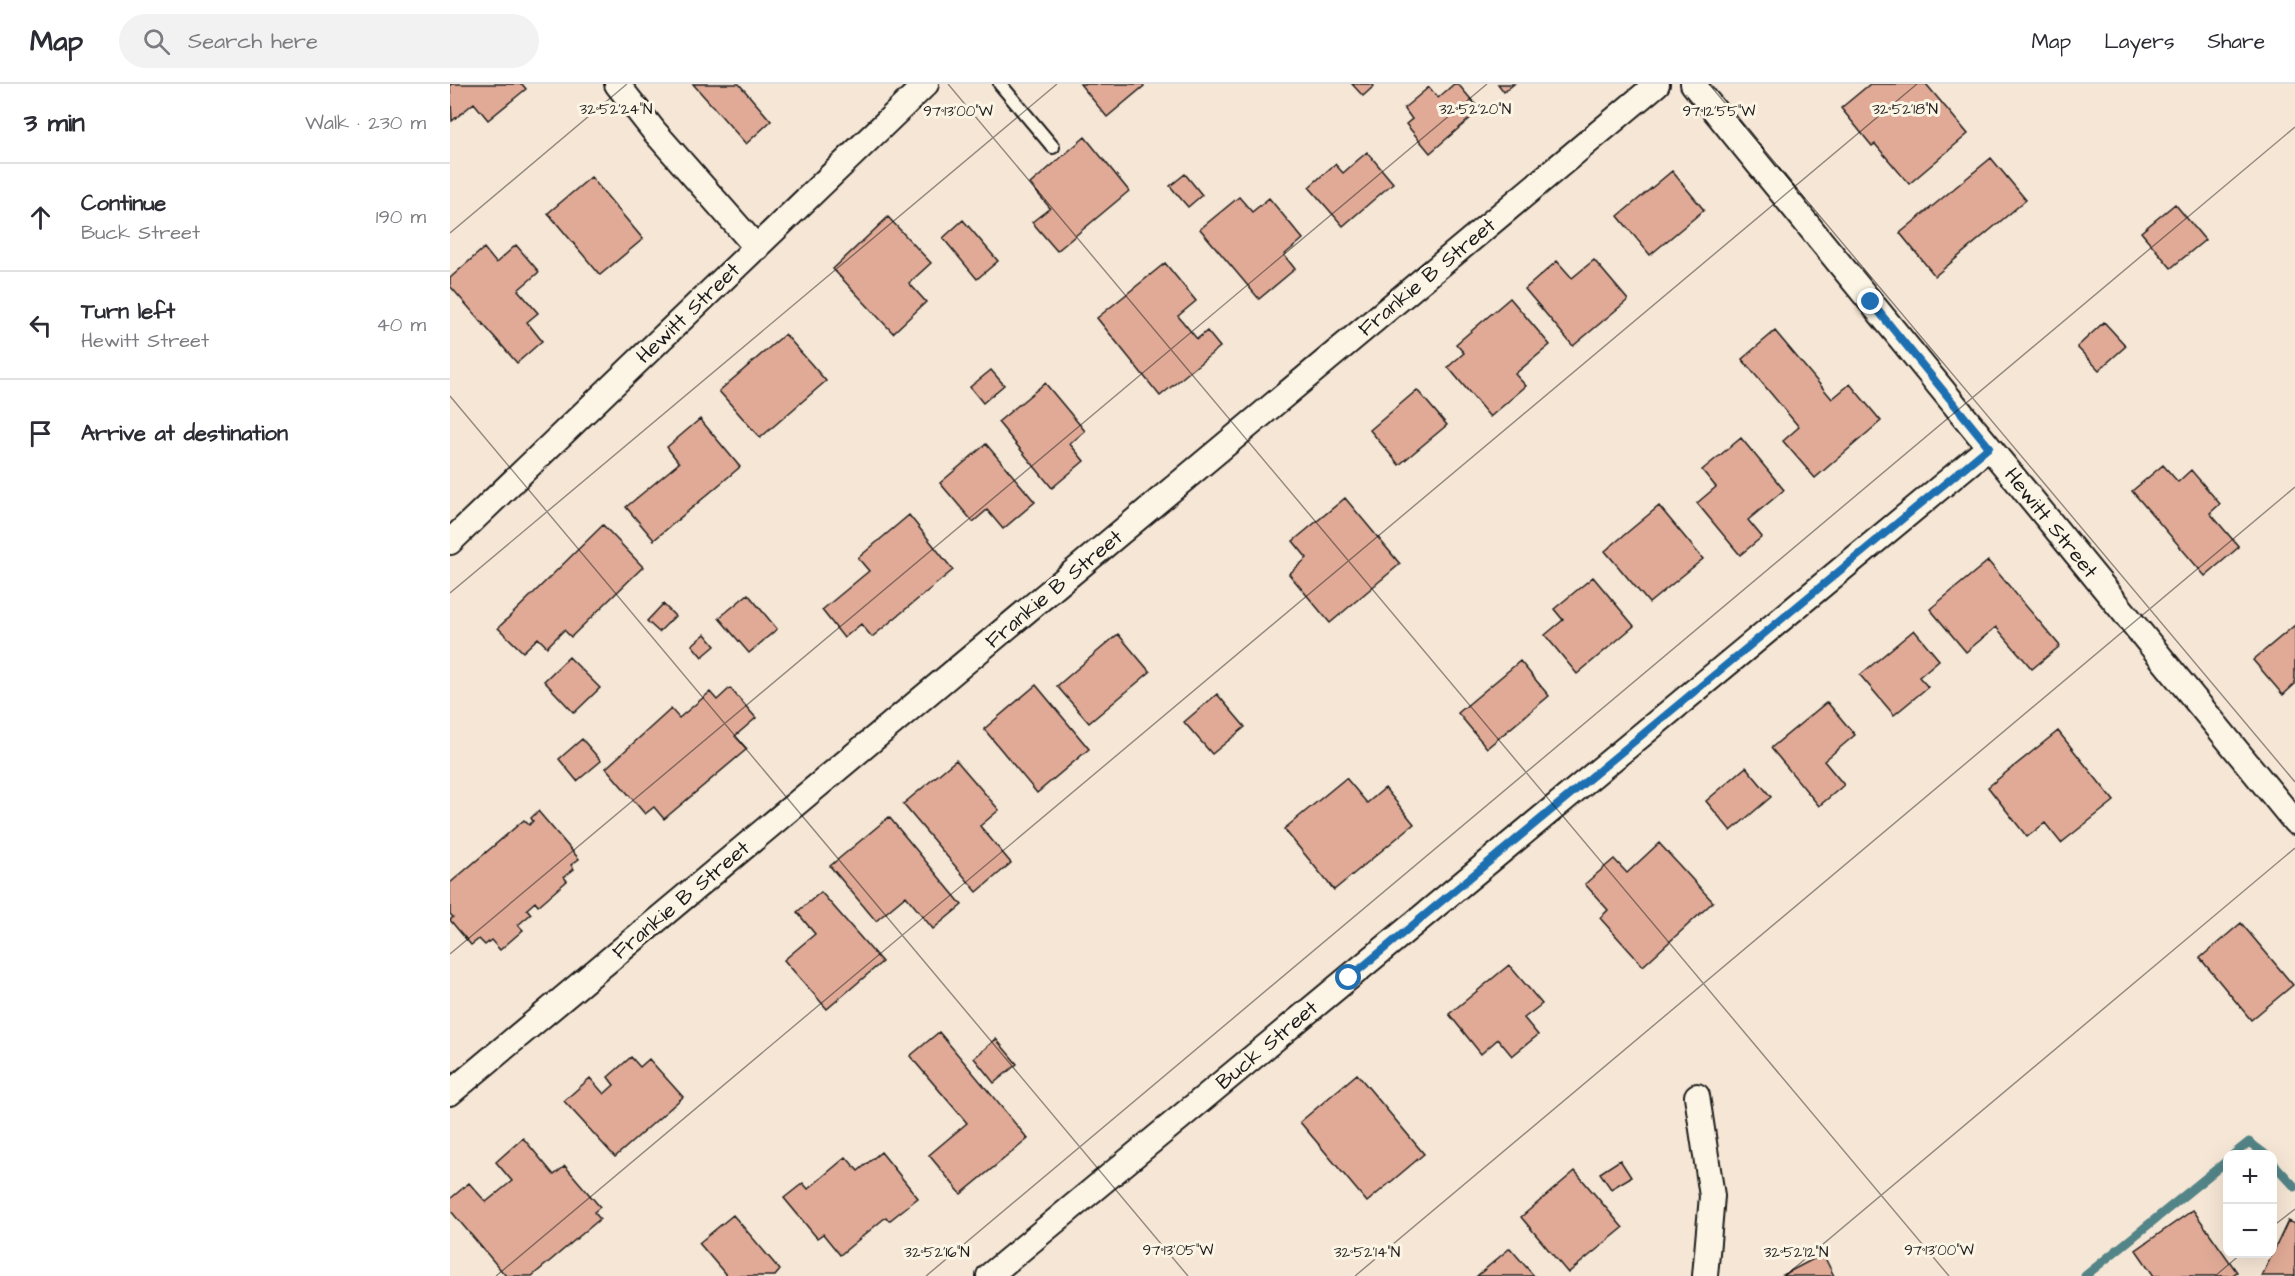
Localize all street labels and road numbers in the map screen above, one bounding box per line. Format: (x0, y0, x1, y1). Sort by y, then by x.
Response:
street label: Frankie B Street (1352, 211, 1502, 343)
street label: Hewitt Street (630, 256, 747, 370)
street label: Hewitt Street (1997, 462, 2105, 585)
street label: Frankie B Street (979, 523, 1129, 655)
street label: Frankie B Street (606, 834, 756, 966)
street label: Buck Street (1210, 993, 1325, 1096)

